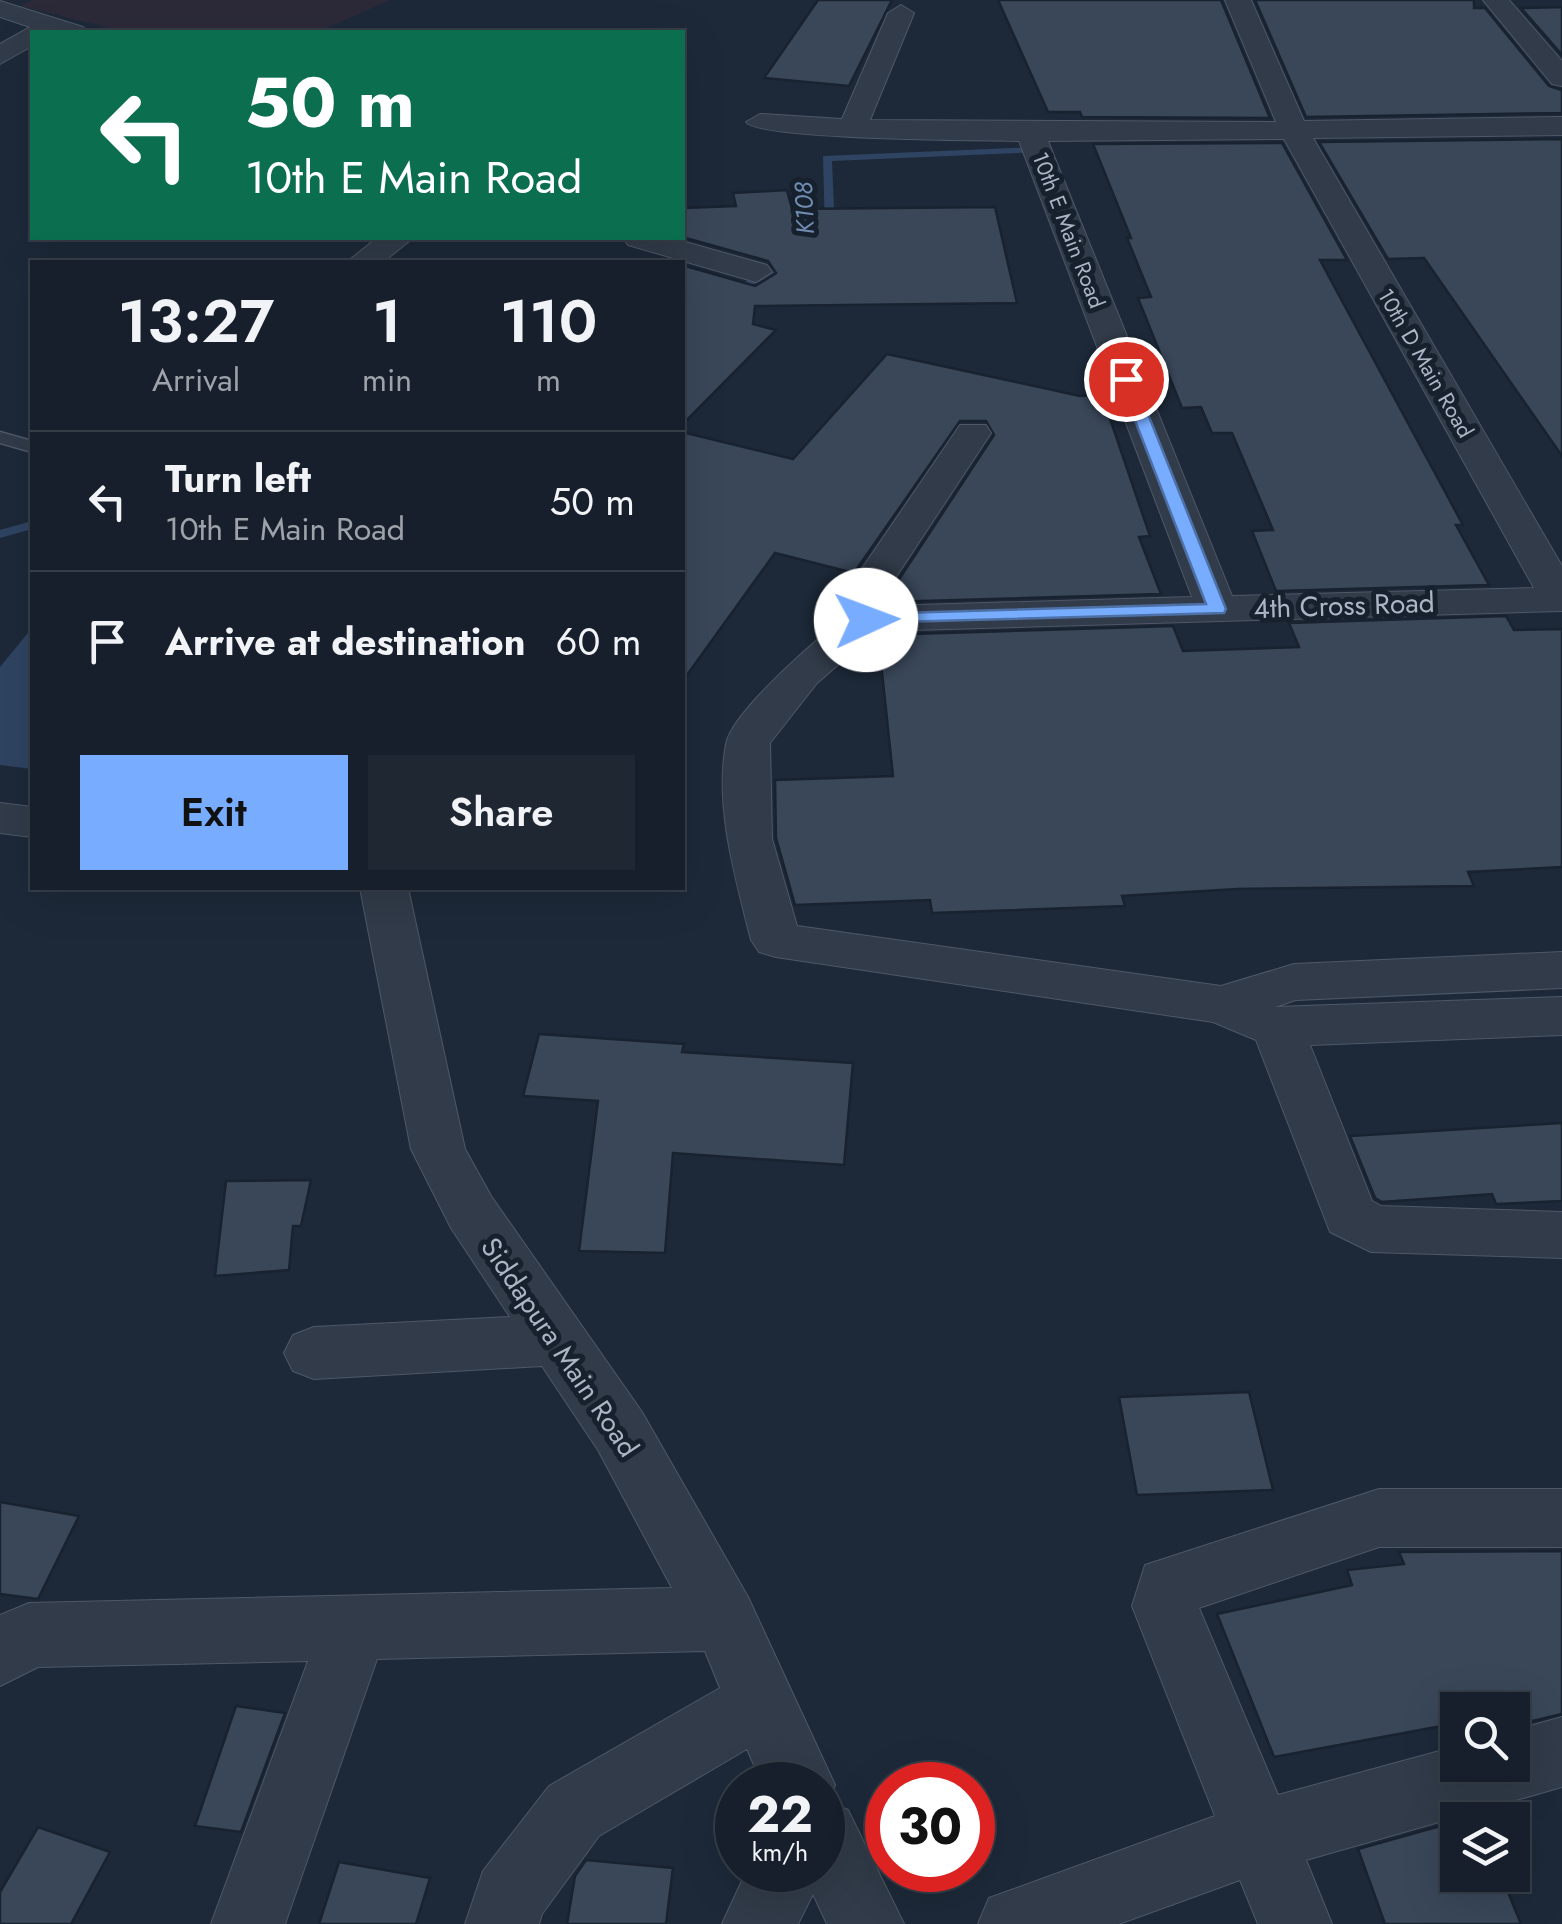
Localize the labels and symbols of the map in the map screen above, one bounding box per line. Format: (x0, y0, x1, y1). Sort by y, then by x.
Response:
street label: 10th E Main Road (1025, 147, 1113, 313)
water label: K108 (785, 180, 823, 235)
street label: 10th D Main Road (1370, 282, 1482, 444)
pin (1084, 337, 1169, 422)
position arrow (814, 568, 918, 672)
street label: 4th Cross Road (1253, 582, 1435, 629)
street label: Siddapura Main Road (471, 1229, 648, 1465)
speed limit sign: 30 (865, 1762, 995, 1892)

